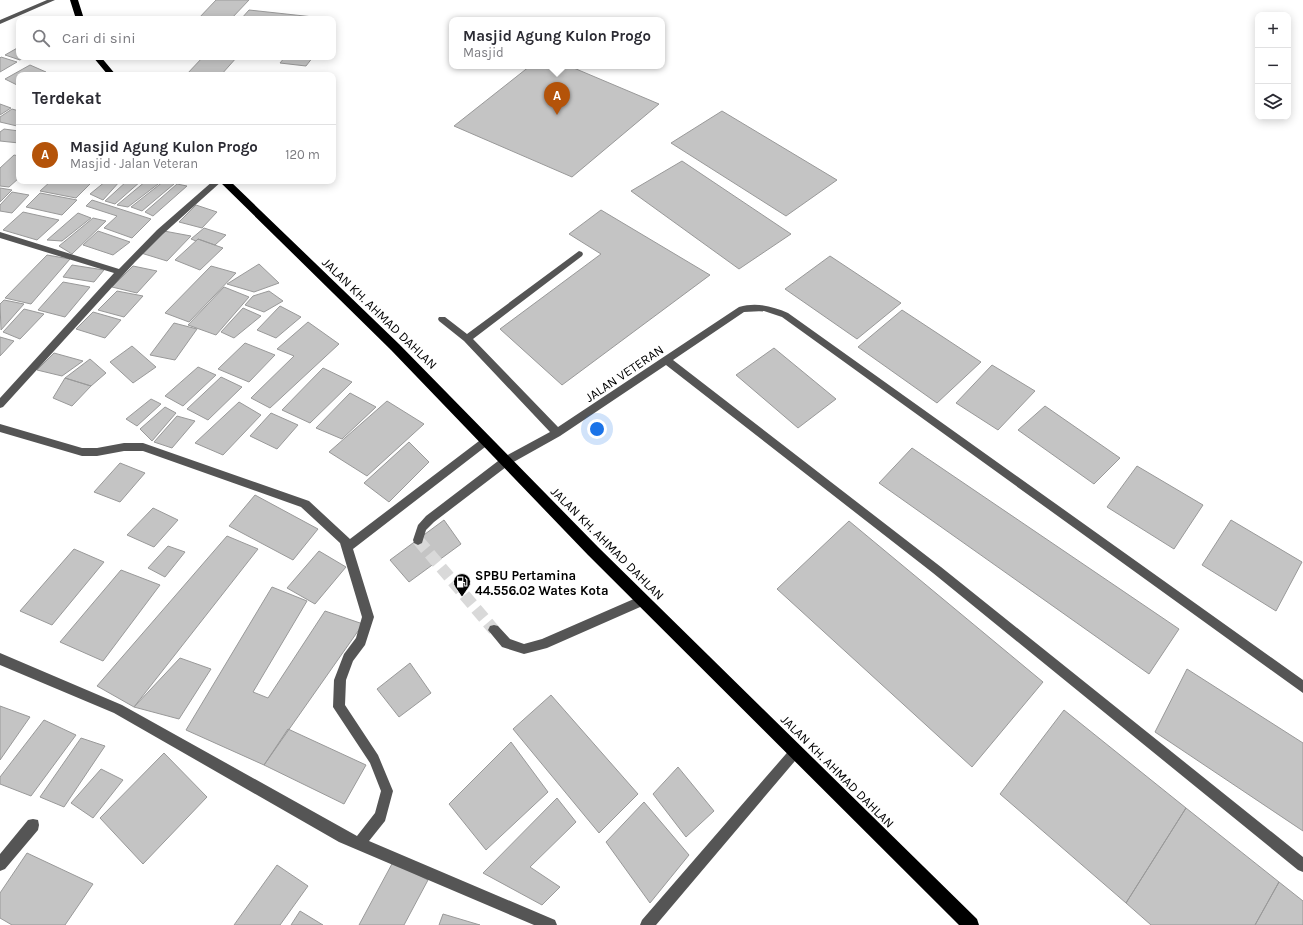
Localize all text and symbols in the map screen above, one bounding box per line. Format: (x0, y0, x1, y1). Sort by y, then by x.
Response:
map controls (1255, 12, 1291, 120)
button: + (1255, 12, 1291, 48)
search box (16, 16, 336, 60)
popup (449, 17, 665, 69)
icon: search (30, 27, 52, 49)
text: Masjid Agung Kulon Progo (463, 27, 651, 45)
text: Cari di sini (62, 29, 136, 47)
text: Masjid (463, 45, 504, 60)
button: − (1255, 48, 1291, 84)
pin: A (544, 82, 570, 115)
button: layers (1255, 84, 1291, 120)
text: Terdekat (32, 88, 101, 108)
text: Masjid Agung Kulon Progo (70, 138, 258, 156)
text: A (41, 147, 49, 162)
text: 120 m (285, 147, 320, 162)
text: Masjid · Jalan Veteran (70, 156, 198, 171)
street label: JALAN KH. AHMAD DAHLAN (319, 255, 440, 372)
street label: JALAN VETERAN (582, 342, 666, 405)
your location (587, 419, 607, 439)
street label: JALAN KH. AHMAD DAHLAN (548, 484, 667, 603)
place label: SPBU Pertamina 44.556.02 Wates Kota (475, 568, 609, 598)
fuel station icon: SPBU Pertamina 44.556.02 Wates Kota (452, 572, 472, 597)
street label: JALAN KH. AHMAD DAHLAN (778, 712, 897, 831)

